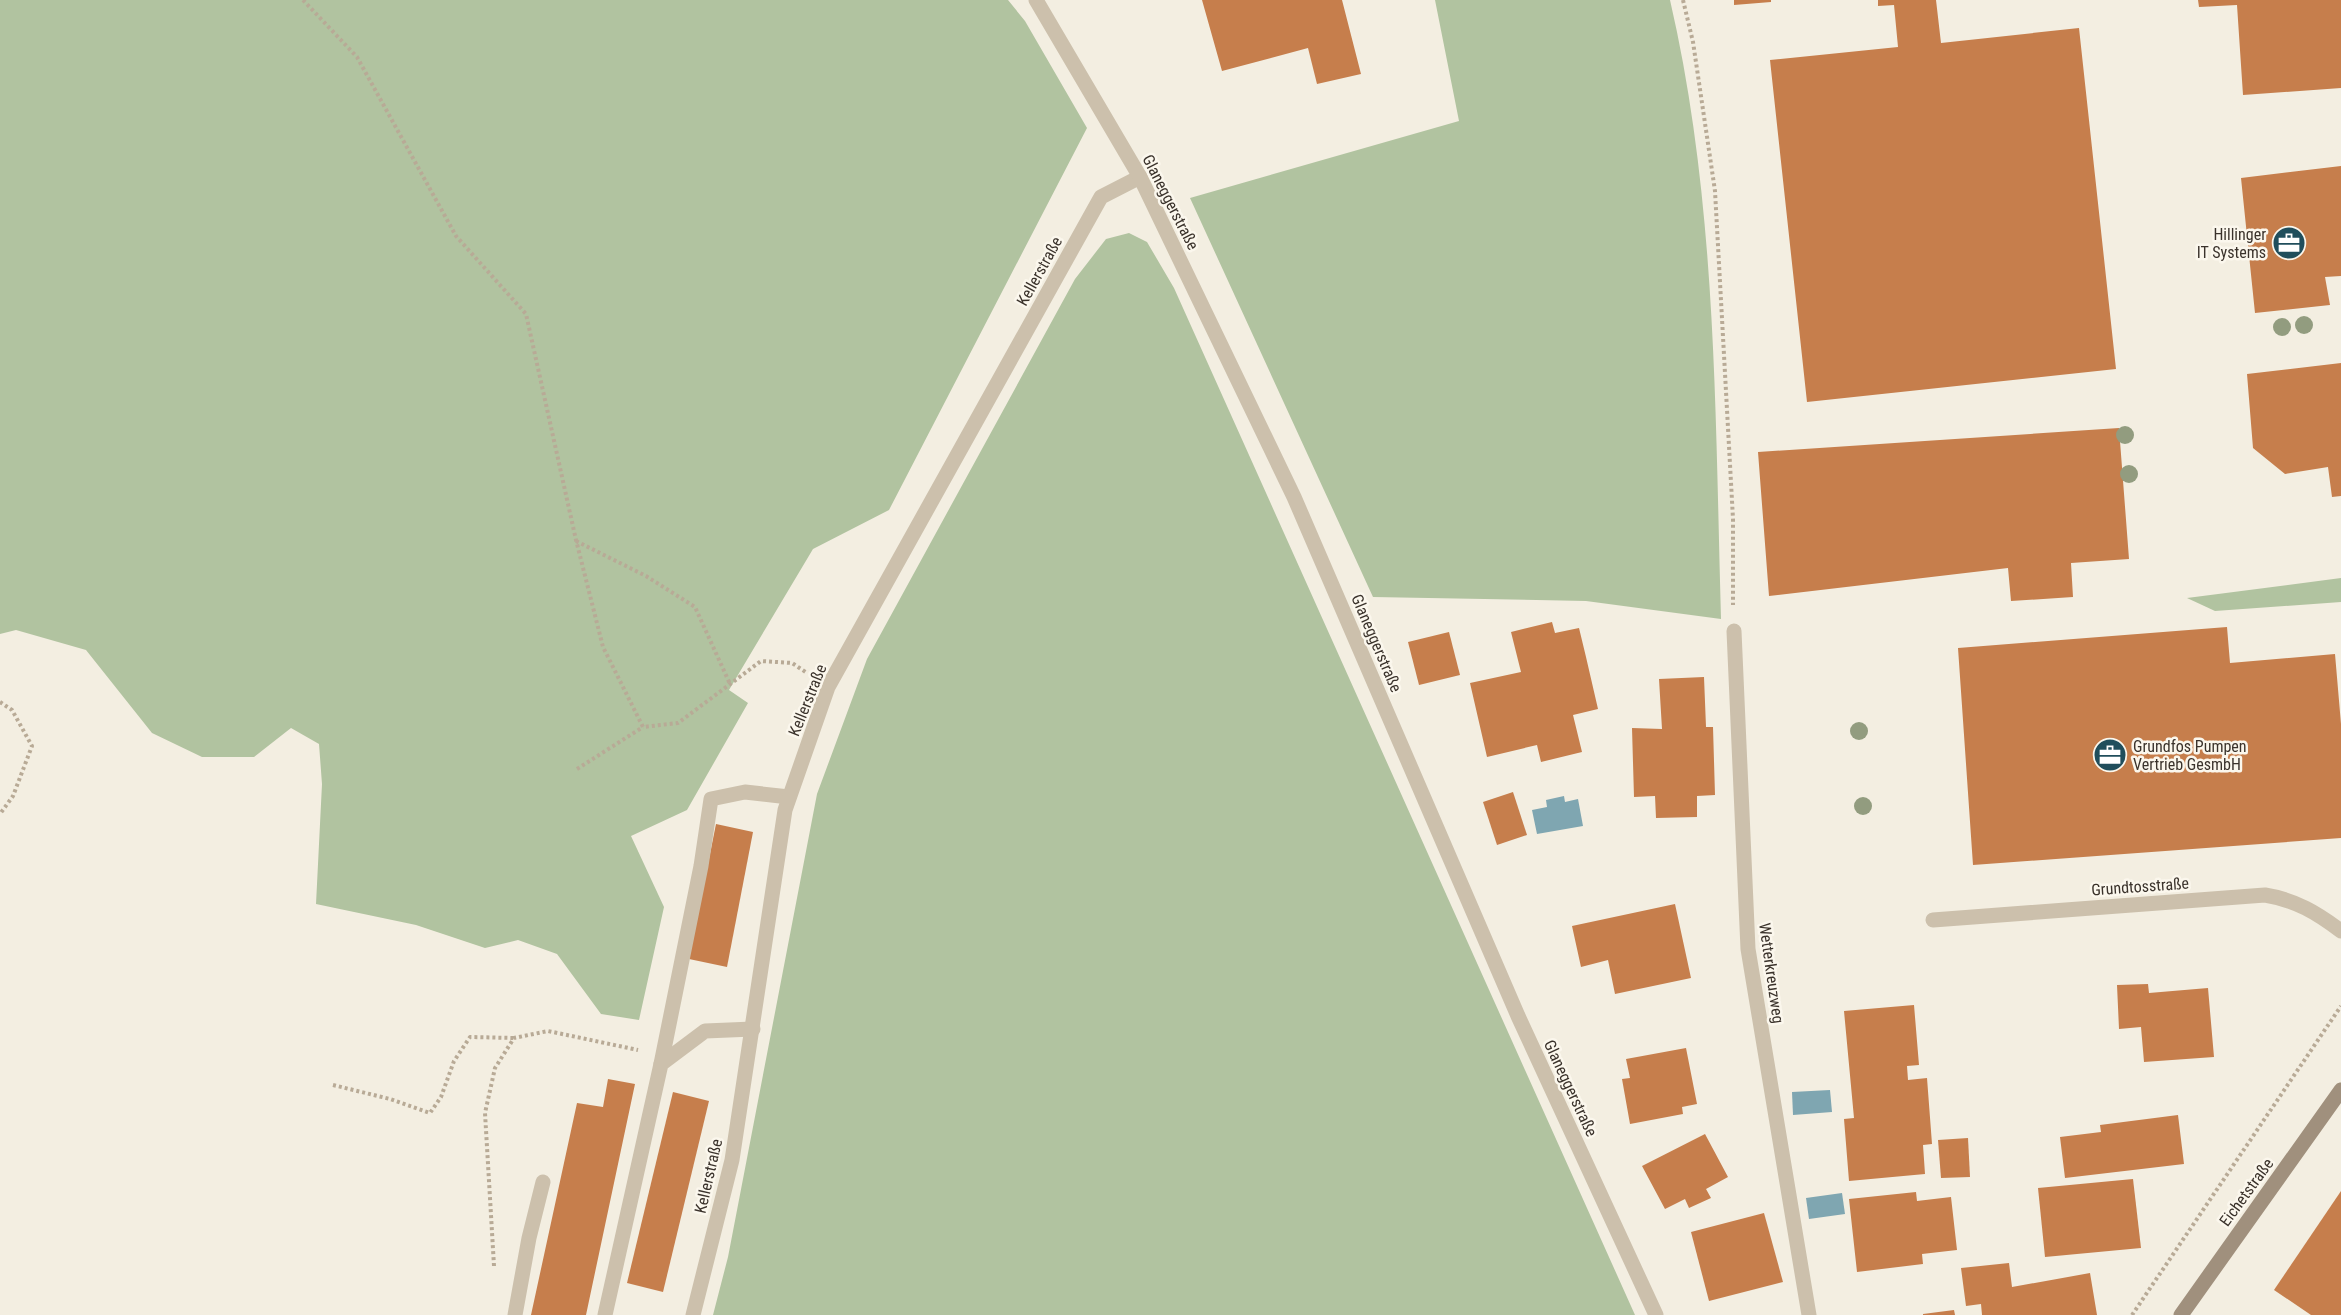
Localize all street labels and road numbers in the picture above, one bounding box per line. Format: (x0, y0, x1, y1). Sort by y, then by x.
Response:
street label: Glaneggerstraße (1138, 151, 1203, 253)
street label: Kellerstraße (1013, 233, 1066, 309)
street label: Glaneggerstraße (1347, 591, 1406, 695)
street label: Kellerstraße (784, 661, 830, 739)
street label: Grundtosstraße (2091, 874, 2189, 899)
street label: Wetterkreuzweg (1755, 922, 1788, 1025)
street label: Glaneggerstraße (1540, 1037, 1601, 1139)
street label: Kellerstraße (691, 1137, 726, 1215)
street label: Eichetstraße (2215, 1155, 2277, 1230)

